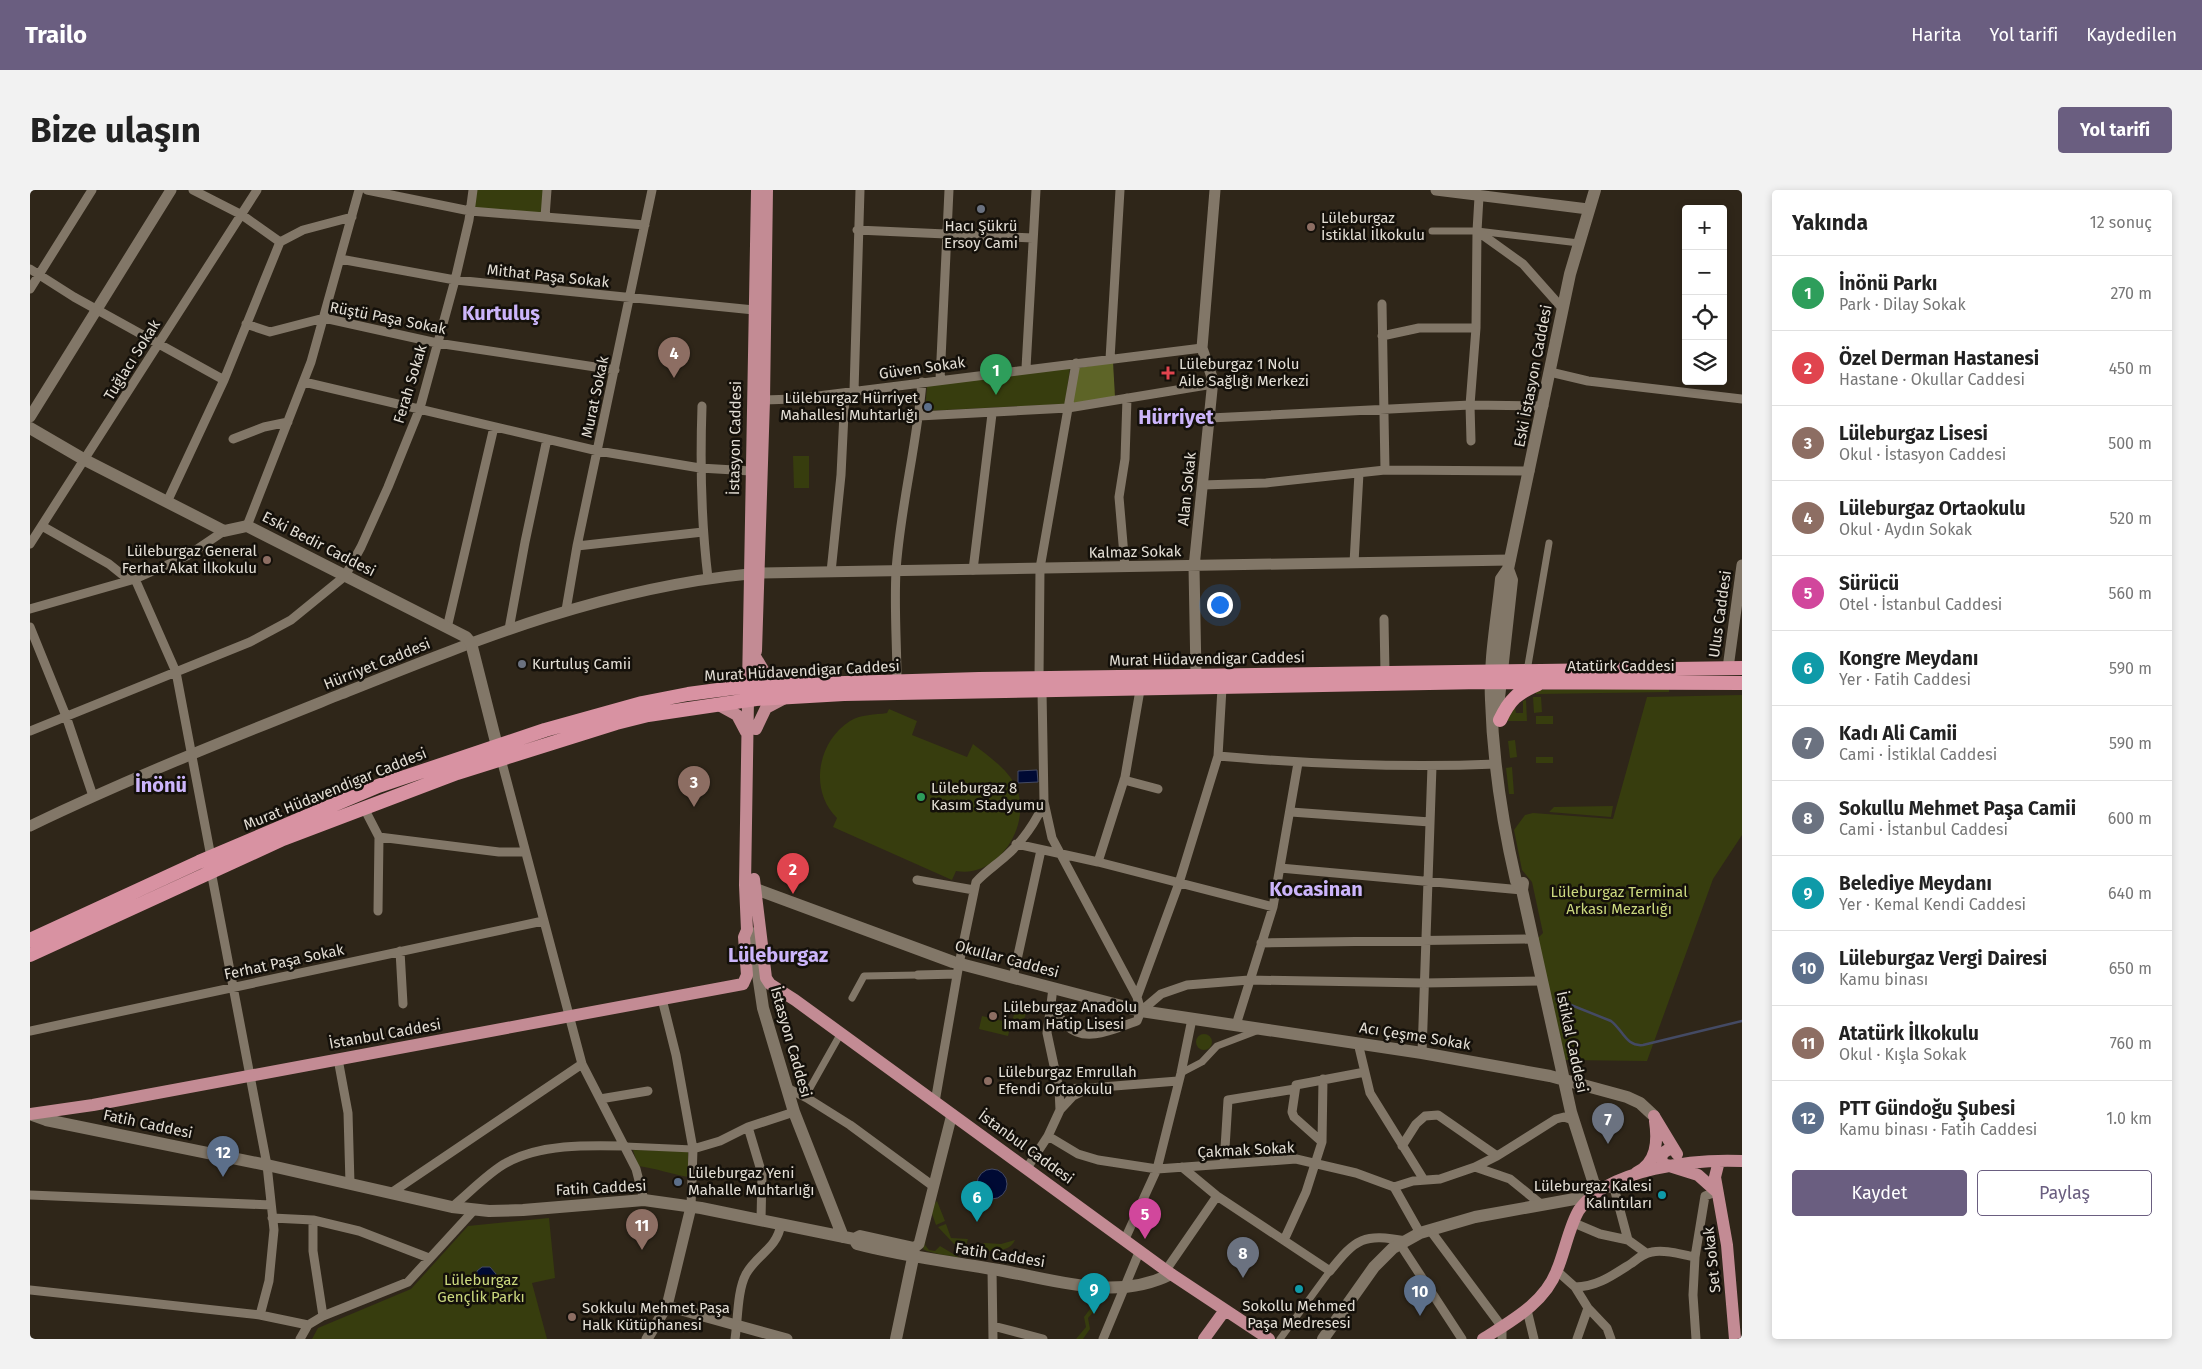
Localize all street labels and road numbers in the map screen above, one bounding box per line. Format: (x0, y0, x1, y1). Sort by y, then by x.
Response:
street label: Mithat Paşa Sokak (486, 261, 610, 291)
street label: Rüştü Paşa Sokak (328, 298, 448, 338)
street label: Eski İstasyon Caddesi (1510, 303, 1556, 449)
street label: Tuğlacı Sokak (100, 316, 164, 404)
street label: Ferah Sokak (389, 342, 431, 426)
street label: Güven Sokak (878, 353, 966, 383)
street label: Murat Sokak (578, 354, 613, 440)
street label: İstasyon Caddesi (725, 381, 745, 495)
street label: Alan Sokak (1174, 451, 1200, 527)
street label: Eski Bedir Caddesi (259, 508, 379, 580)
street label: Kalmaz Sokak (1088, 542, 1182, 562)
street label: Ulus Caddesi (1705, 569, 1735, 659)
street label: Hürriyet Caddesi (321, 634, 433, 694)
street label: Murat Hüdavendigar Caddesi (1109, 648, 1305, 670)
street label: Murat Hüdavendigar Caddesi (704, 657, 900, 685)
street label: Atatürk Caddesi (1567, 657, 1675, 675)
street label: Murat Hüdavendigar Caddesi (241, 744, 429, 834)
street label: Okullar Caddesi (953, 936, 1061, 982)
street label: Ferhat Paşa Sokak (222, 940, 346, 984)
street label: İstasyon Caddesi (767, 985, 815, 1099)
street label: İstiklal Caddesi (1552, 990, 1592, 1094)
street label: İstanbul Caddesi (328, 1015, 442, 1053)
street label: Acı Çeşme Sokak (1358, 1018, 1472, 1054)
street label: Fatih Caddesi (102, 1106, 194, 1142)
street label: İstanbul Caddesi (975, 1106, 1077, 1188)
street label: Çakmak Sokak (1197, 1138, 1295, 1162)
street label: Fatih Caddesi (555, 1177, 647, 1199)
street label: Set Sokak (1700, 1226, 1724, 1294)
street label: Fatih Caddesi (954, 1239, 1046, 1271)

